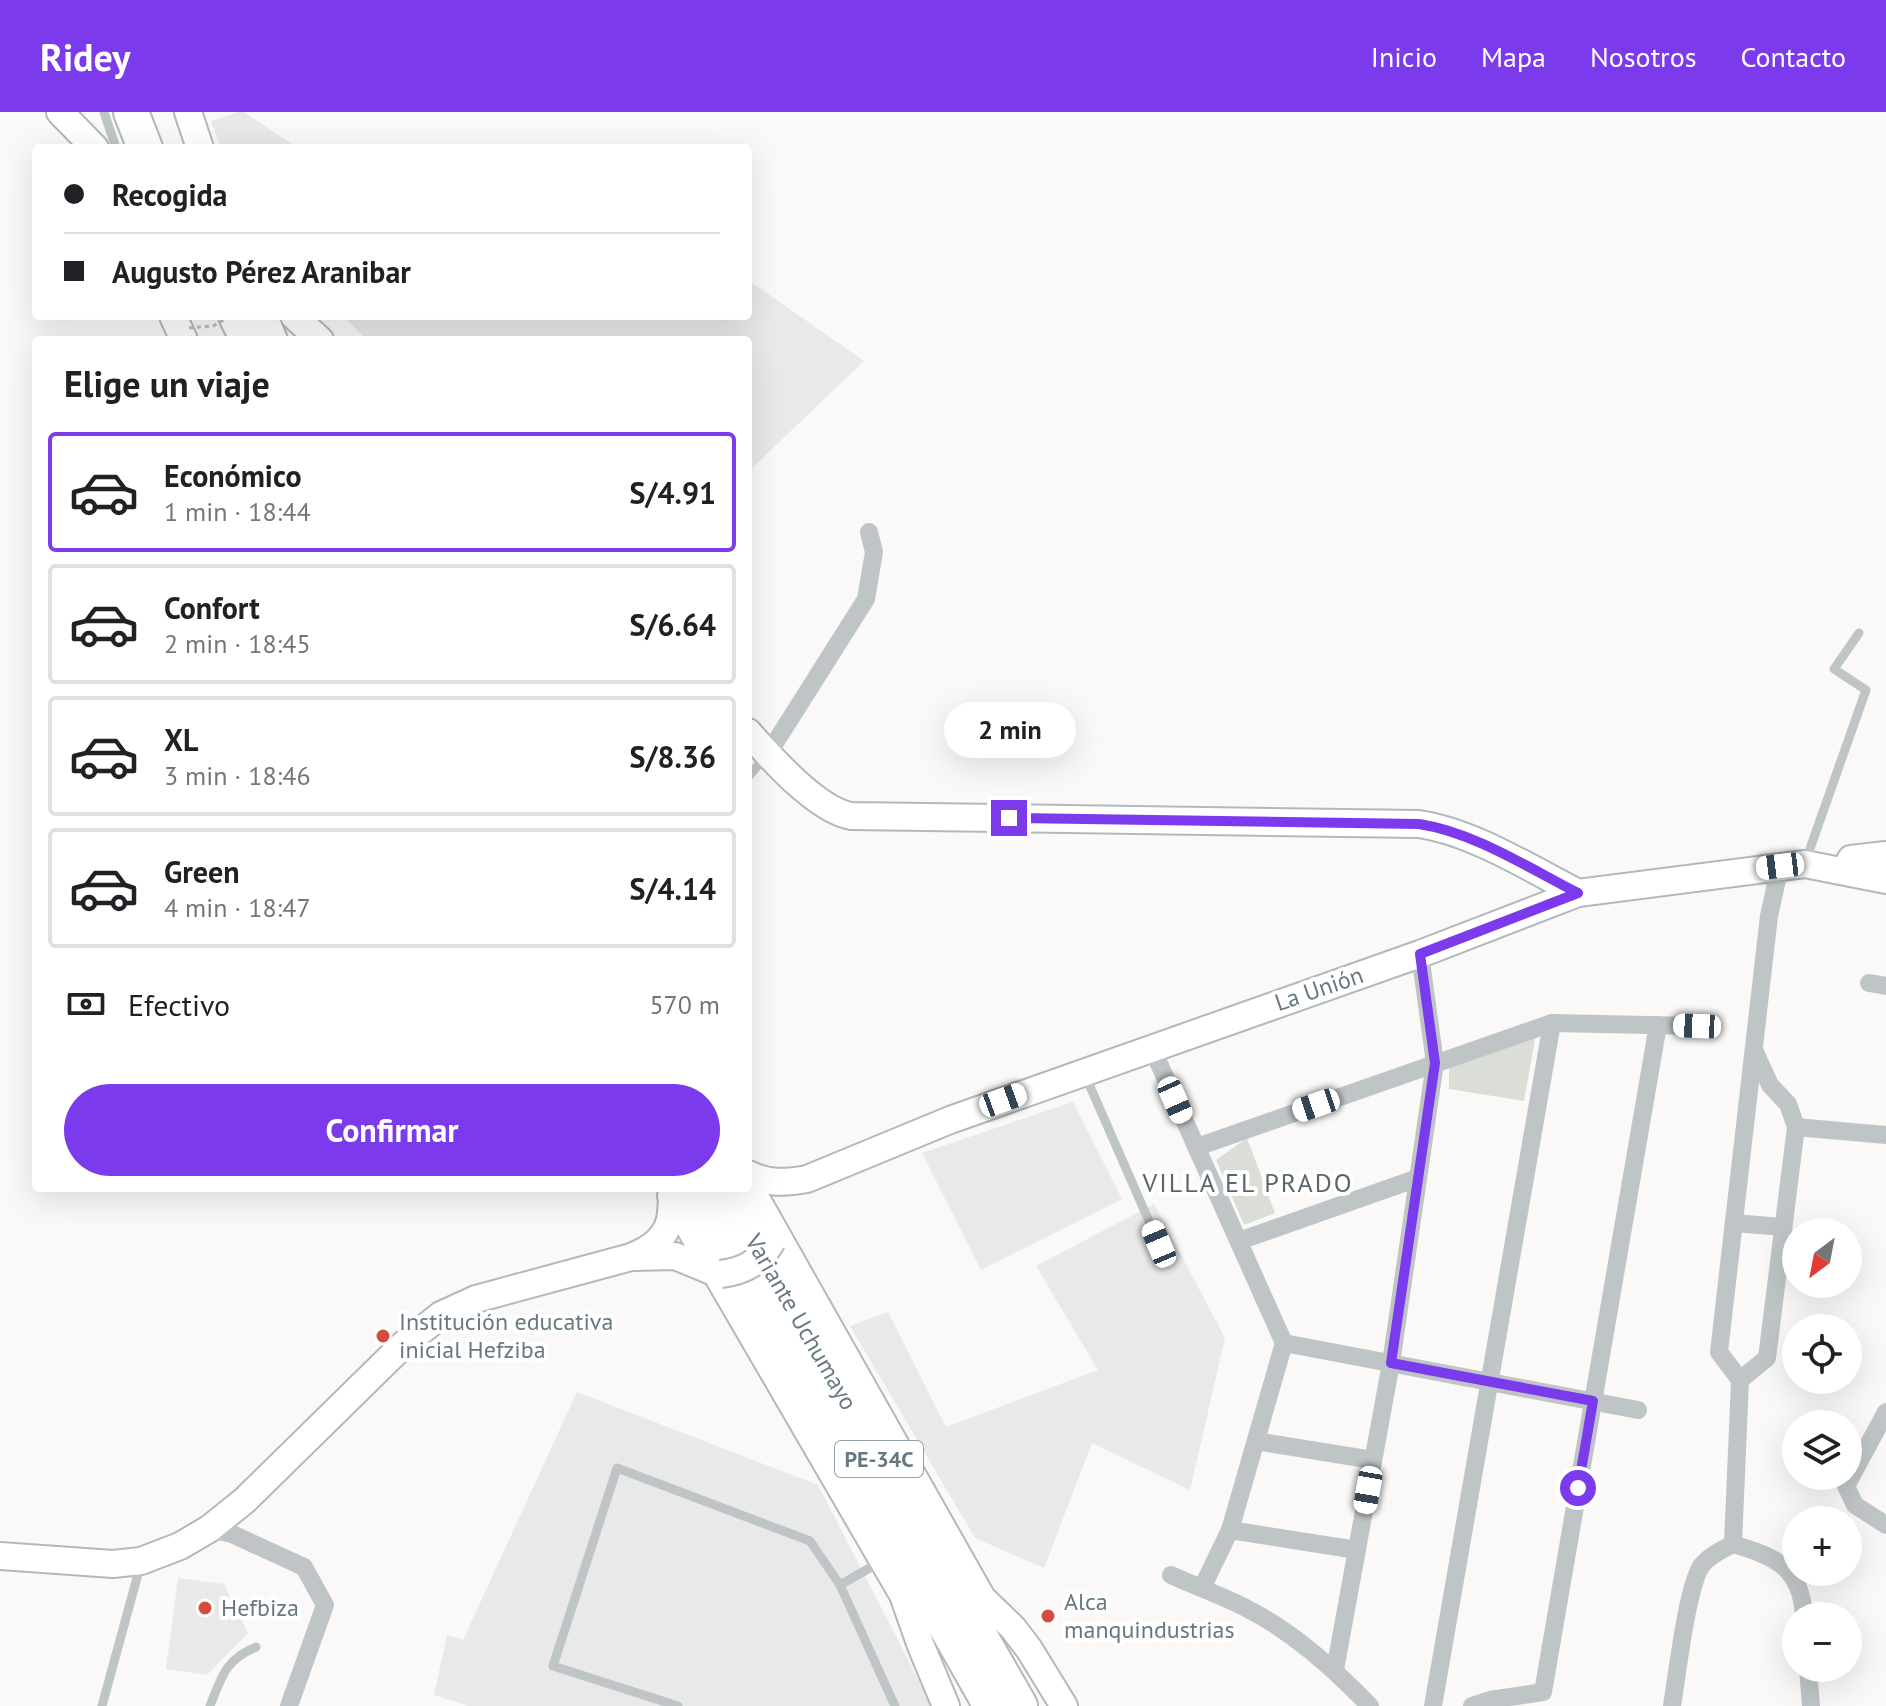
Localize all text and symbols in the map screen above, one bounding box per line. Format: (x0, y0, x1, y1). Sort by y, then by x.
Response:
text: Ridey (40, 32, 131, 81)
text: Inicio (1371, 38, 1437, 75)
text: Mapa (1481, 38, 1546, 75)
text: Nosotros (1590, 38, 1696, 75)
text: Contacto (1740, 38, 1846, 75)
text: Recogida (112, 175, 228, 214)
text: Augusto Pérez Aranibar (112, 252, 411, 291)
text: Elige un viaje (64, 360, 270, 407)
icon: car (68, 456, 140, 528)
text: Económico (164, 456, 302, 495)
text: S/4.91 (629, 473, 716, 512)
text: 1 min · 18:44 (164, 495, 311, 528)
icon: car (68, 588, 140, 660)
text: Confort (164, 588, 260, 627)
text: S/6.64 (629, 605, 716, 644)
text: 2 min · 18:45 (164, 627, 311, 660)
callout: 2 min (943, 702, 1075, 758)
text: 2 min (978, 713, 1042, 746)
icon: car (68, 720, 140, 792)
text: XL (164, 720, 198, 759)
text: S/8.36 (629, 737, 716, 776)
text: 3 min · 18:46 (164, 759, 311, 792)
route end (991, 800, 1027, 836)
car (1755, 851, 1805, 881)
icon: car (68, 852, 140, 924)
text: Green (164, 852, 239, 891)
text: S/4.14 (629, 869, 716, 908)
text: 4 min · 18:47 (164, 891, 311, 924)
street label: La Unión (1271, 959, 1367, 1018)
icon: cash (64, 982, 108, 1026)
text: Efectivo (128, 985, 230, 1024)
text: 570 m (649, 988, 720, 1021)
car (1673, 1013, 1721, 1039)
car (1154, 1073, 1196, 1127)
car (976, 1081, 1030, 1119)
button: Confirmar (64, 1084, 720, 1176)
car (1289, 1086, 1343, 1124)
district label: VILLA EL PRADO (1141, 1166, 1354, 1199)
car (1139, 1217, 1179, 1271)
north arrow (1782, 1218, 1862, 1298)
map controls (1782, 1218, 1862, 1682)
street label: Variante Uchumayo (738, 1227, 864, 1415)
place label: Institución educativa inicial Hefziba (399, 1306, 613, 1365)
button: locate (1782, 1314, 1862, 1394)
marker: Institución educativa inicial Hefziba (374, 1327, 392, 1345)
button: layers (1782, 1410, 1862, 1490)
road number: PE-34C (835, 1441, 923, 1477)
car (1352, 1464, 1384, 1516)
route start (1560, 1470, 1596, 1506)
button: + (1782, 1506, 1862, 1586)
place label: Alca manquindustrias (1064, 1586, 1235, 1645)
place label: Hefbiza (221, 1592, 299, 1623)
marker: Hefbiza (196, 1599, 214, 1617)
button: − (1782, 1602, 1862, 1682)
marker: Alca manquindustrias (1039, 1607, 1057, 1625)

